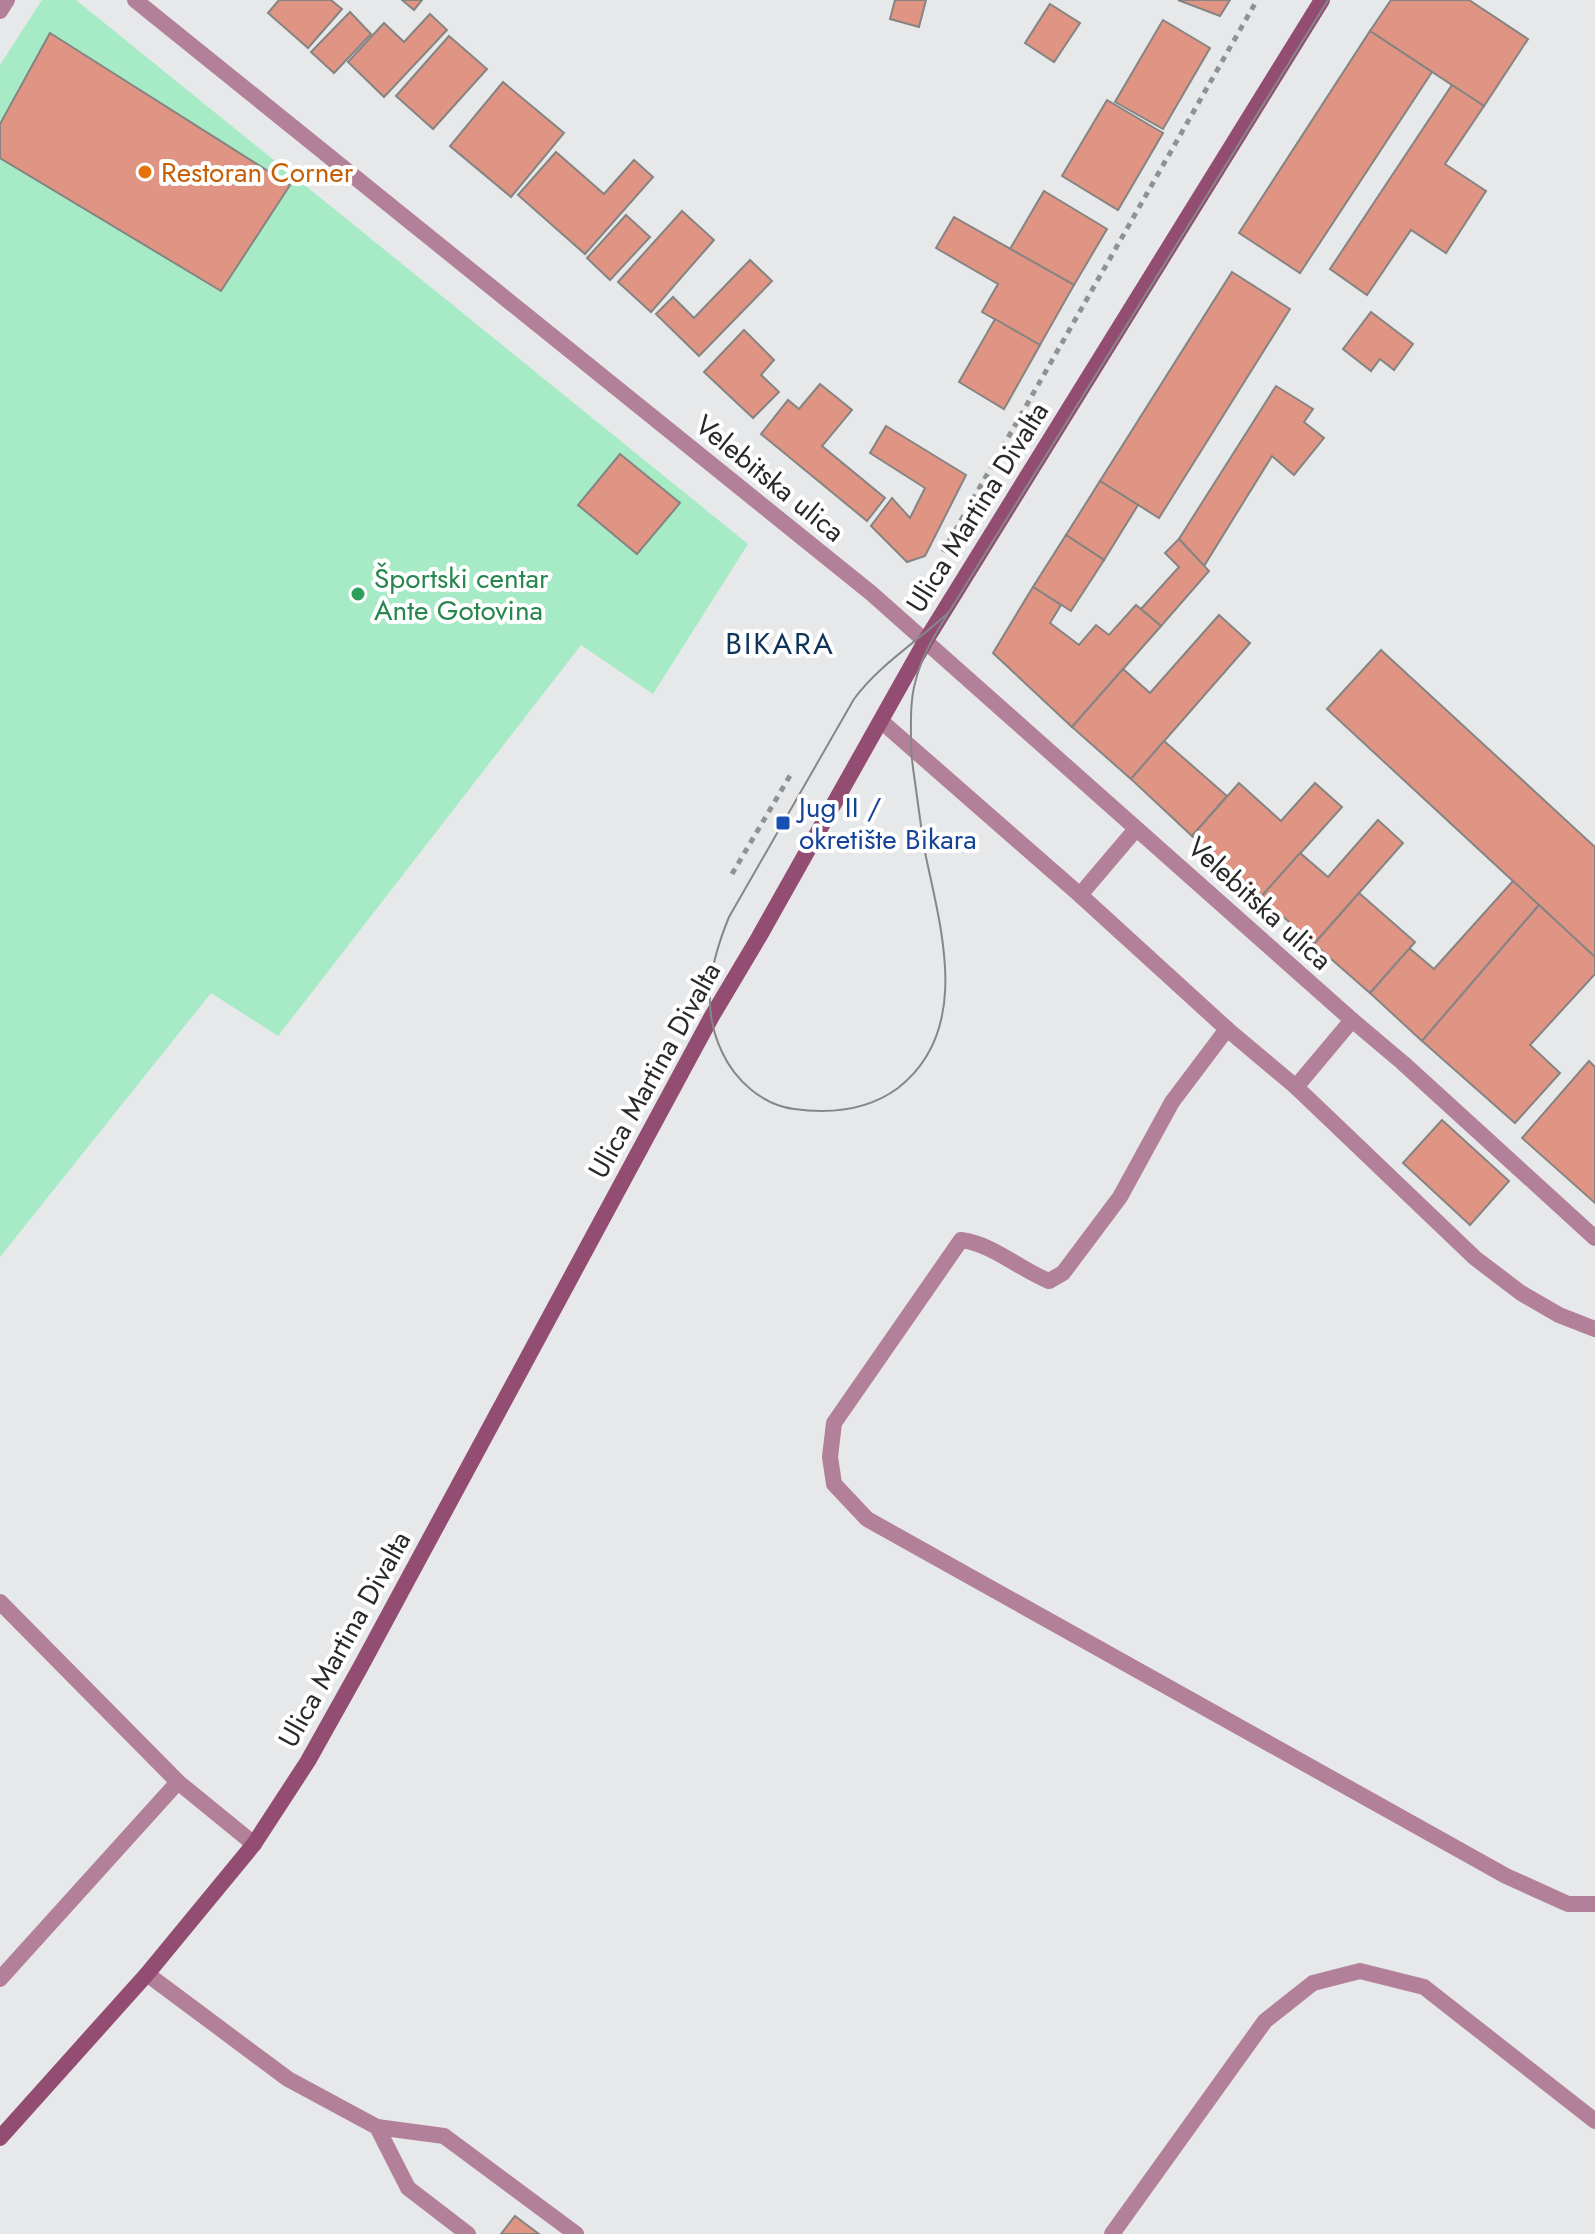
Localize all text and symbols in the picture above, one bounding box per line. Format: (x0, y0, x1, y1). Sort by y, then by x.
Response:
place label: Restoran Corner (161, 152, 354, 193)
marker: Restoran Corner (136, 163, 154, 181)
street label: Ulica Martina Divalta (896, 394, 1059, 621)
street label: Velebitska ulica (686, 405, 853, 552)
place label: Športski centar Ante Gotovina (374, 558, 549, 631)
marker: Športski centar Ante Gotovina (349, 585, 367, 603)
district label: BIKARA (725, 622, 835, 665)
place label: Jug II / okretište Bikara (795, 787, 977, 860)
marker: Jug II / okretište Bikara (774, 814, 792, 832)
street label: Velebitska ulica (1178, 827, 1341, 980)
street label: Ulica Martina Divalta (578, 955, 731, 1186)
street label: Ulica Martina Divalta (268, 1524, 421, 1755)

